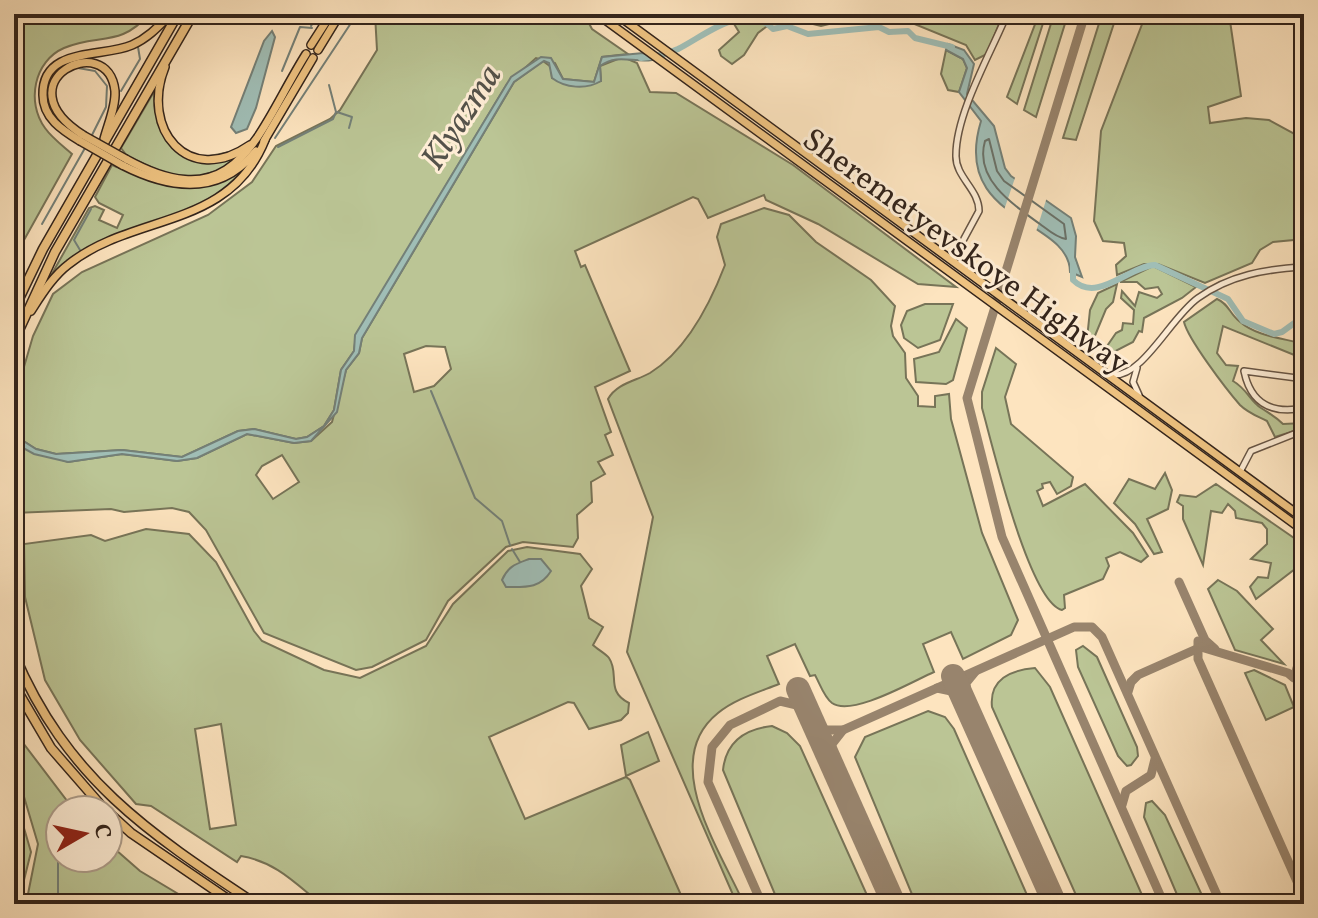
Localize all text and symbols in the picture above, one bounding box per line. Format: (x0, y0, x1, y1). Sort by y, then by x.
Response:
water label: Klyazma (411, 56, 515, 180)
street label: Sheremetyevskoye Highway (792, 119, 1138, 387)
north arrow (44, 794, 124, 874)
text: С (85, 822, 118, 841)

